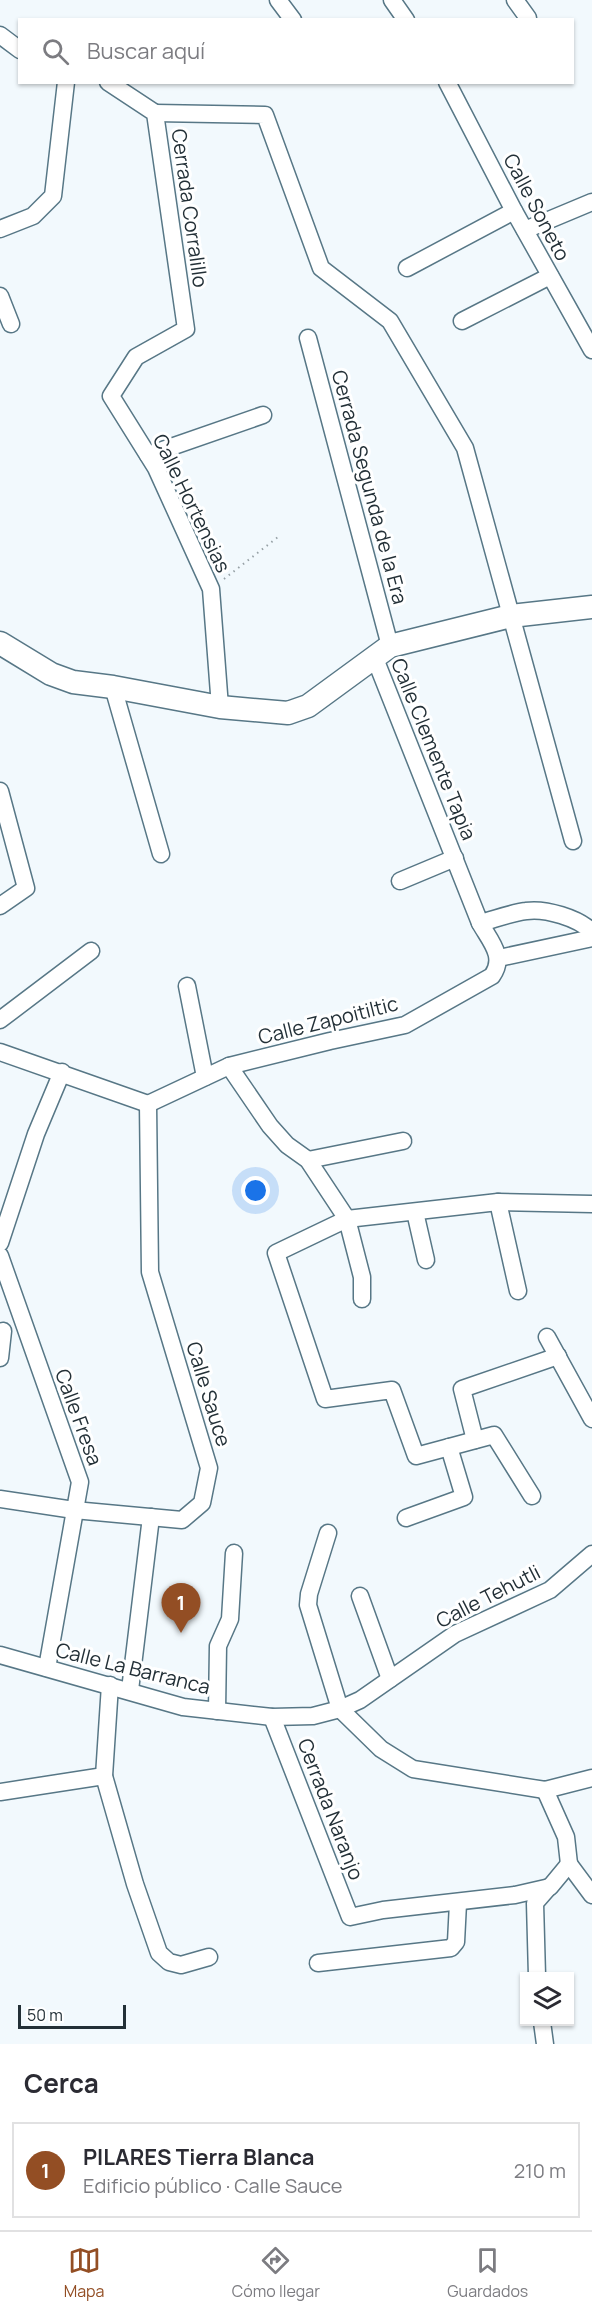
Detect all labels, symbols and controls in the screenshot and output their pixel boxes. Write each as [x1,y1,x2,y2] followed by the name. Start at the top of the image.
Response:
[18,18,574,84] search box
[39,35,72,68] icon: search
[87,36,205,66] text: Buscar aquí
[166,127,215,289] street label: Cerrada Corralillo
[497,149,577,265] street label: Calle Soneto
[326,367,414,607] street label: Cerrada Segunda de la Era
[147,429,237,577] street label: Calle Hortensias
[385,654,483,844] street label: Calle Clemente Tapia
[255,990,401,1050] street label: Calle Zapoitiltic
[241,1176,270,1205] your location
[180,1338,238,1450] street label: Calle Sauce
[49,1365,109,1469] street label: Calle Fresa
[431,1558,545,1634] street label: Calle Tehutli
[162,1584,201,1633] pin: 1
[53,1636,213,1700] street label: Calle La Barranca
[292,1734,370,1884] street label: Cerrada Naranjo
[520,1972,574,2026] map controls
[520,1972,574,2026] button: layers
[18,2002,126,2030] scale bar
[27,2004,63,2026] text: 50 m
[24,2065,99,2101] text: Cerca
[83,2142,314,2172] text: PILARES Tierra Blanca
[41,2157,50,2184] text: 1
[514,2157,566,2184] text: 210 m
[83,2172,343,2199] text: Edificio público · Calle Sauce
[64,2244,104,2302] tab: Mapa
[232,2244,320,2302] tab: Cómo llegar
[447,2244,528,2302] tab: Guardados

